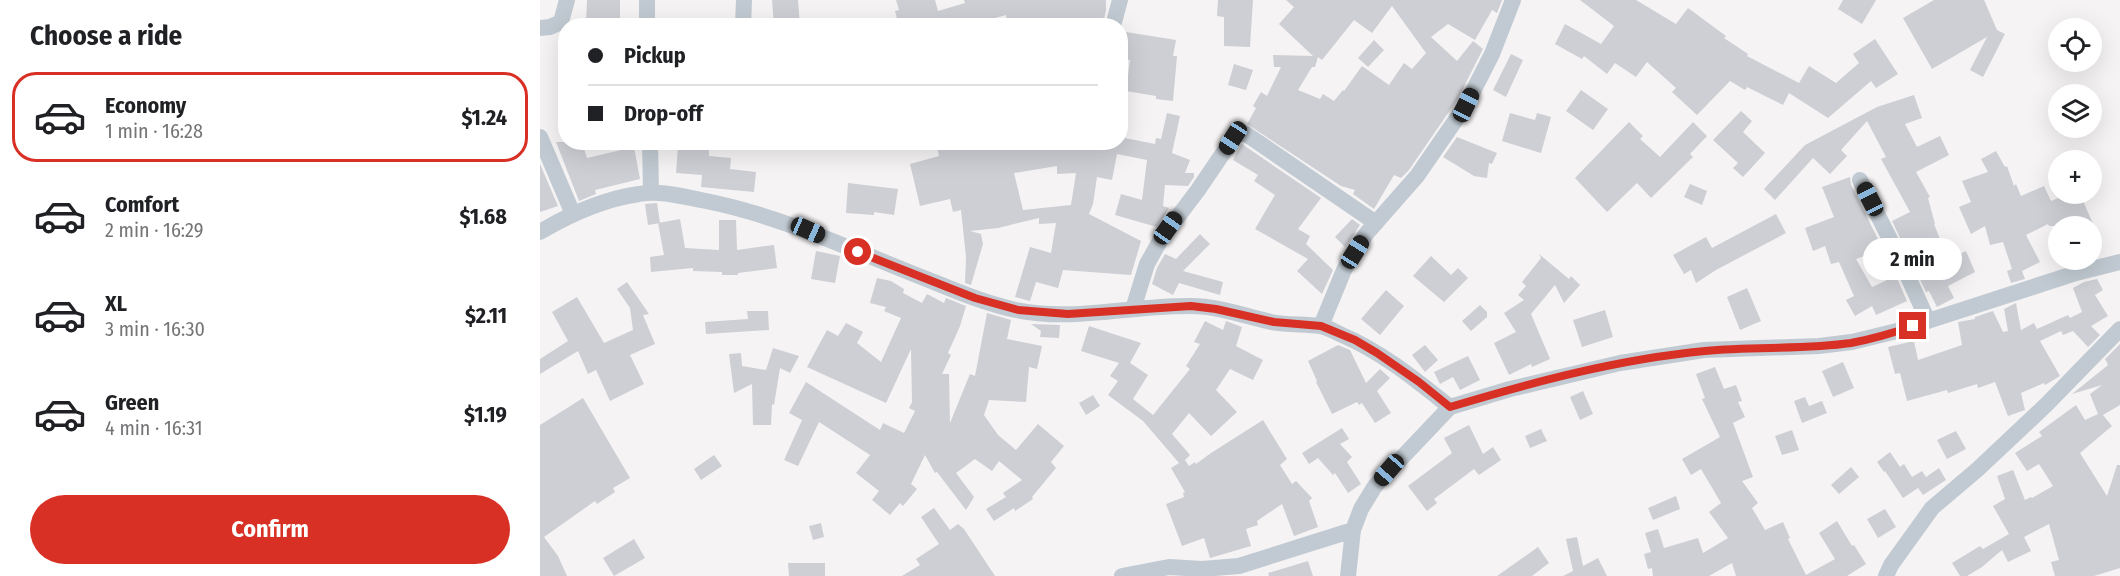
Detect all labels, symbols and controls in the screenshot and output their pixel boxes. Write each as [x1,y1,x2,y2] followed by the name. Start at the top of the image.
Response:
[2048,18,2102,270] map controls
[2048,18,2102,72] button: locate
[30,20,182,52] text: Choose a ride
[624,42,686,69] text: Pickup
[2048,84,2102,138] button: layers
[1450,85,1482,125] car
[33,90,87,144] icon: car
[105,92,186,119] text: Economy
[624,100,703,127] text: Drop-off
[461,104,507,131] text: $1.24
[1216,118,1250,158] car
[105,119,203,143] text: 1 min · 16:28
[2048,150,2102,204] button: +
[1854,179,1886,219] car
[33,189,87,243] icon: car
[105,191,179,218] text: Comfort
[460,203,507,230] text: $1.68
[1150,208,1186,248] car
[788,214,828,246] car
[2048,216,2102,270] button: −
[105,218,203,242] text: 2 min · 16:29
[1338,232,1372,272] car
[844,238,871,265] route start
[1864,239,1962,281] callout: 2 min
[1890,247,1935,271] text: 2 min
[33,288,87,342] icon: car
[105,290,127,317] text: XL
[465,302,507,329] text: $2.11
[1899,312,1926,339] route end
[105,317,205,341] text: 3 min · 16:30
[33,387,87,441] icon: car
[105,389,159,416] text: Green
[464,401,507,428] text: $1.19
[105,416,202,440] text: 4 min · 16:31
[1370,451,1408,489] car
[30,495,510,564] button: Confirm

